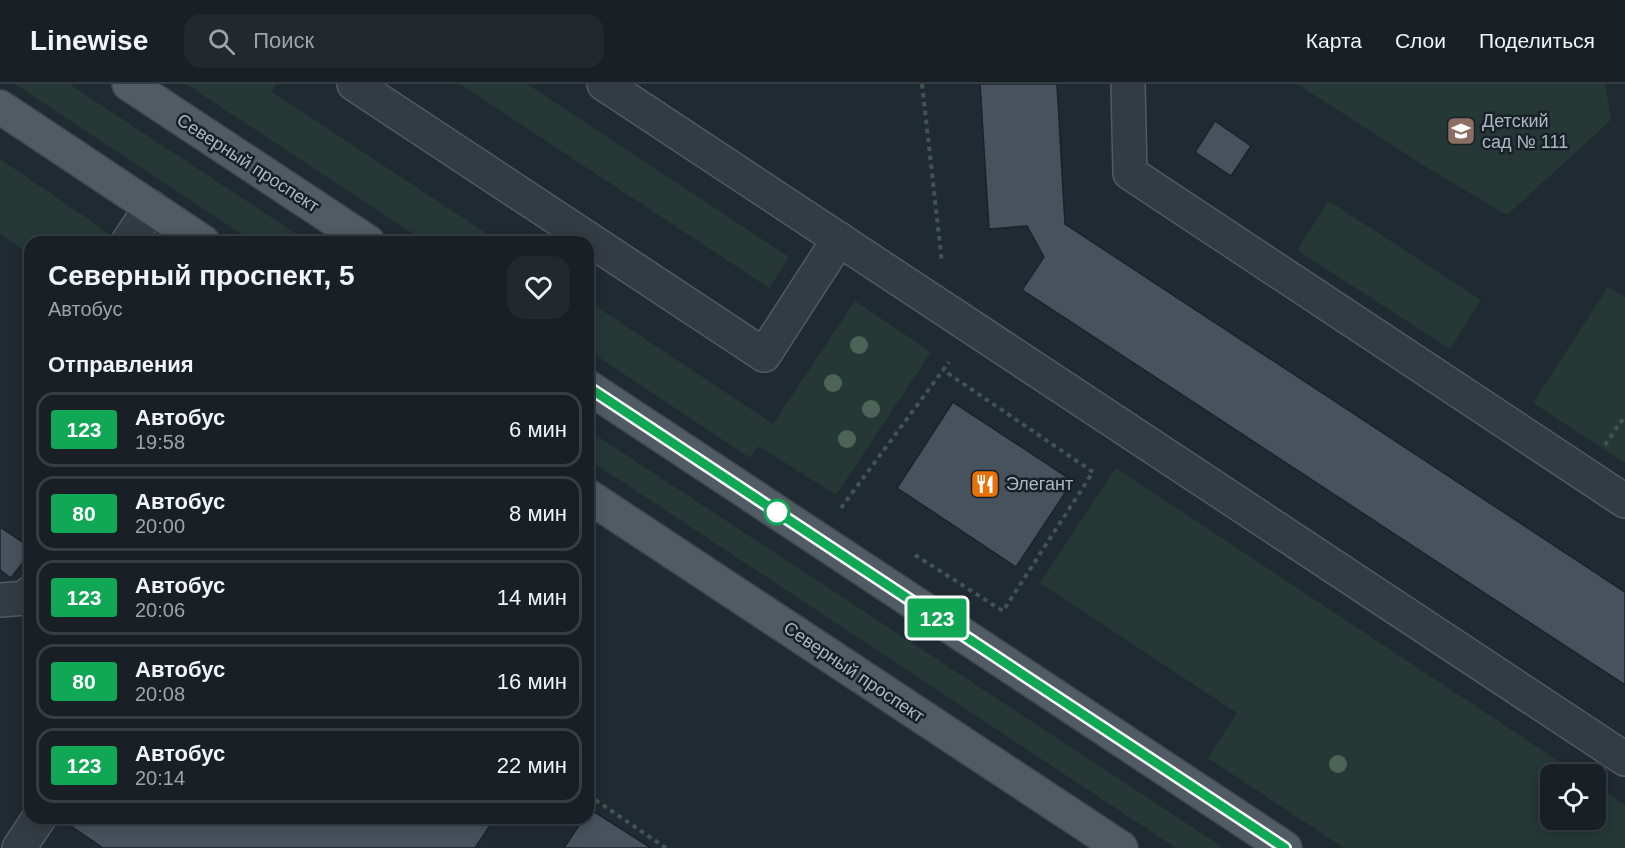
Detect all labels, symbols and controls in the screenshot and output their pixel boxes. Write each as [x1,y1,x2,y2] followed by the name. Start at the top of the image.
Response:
[184,14,604,68] search box
[30,25,148,56] text: Linewise
[205,25,238,58] icon: search
[253,28,314,53] text: Поиск
[1306,29,1362,52] text: Карта
[1395,29,1446,52] text: Слои
[1479,29,1595,52] text: Поделиться
[173,110,323,216] street label: Северный проспект
[1482,111,1568,152] place label: Детский сад № 111
[1445,115,1477,147] school or university icon: Детский сад № 111
[507,256,570,319] button: heart
[48,260,355,291] text: Северный проспект, 5
[48,298,122,320] text: Автобус
[48,352,194,377] text: Отправления
[135,405,225,430] text: Автобус
[509,417,567,442] text: 6 мин
[66,418,102,441] text: 123
[135,431,185,453] text: 19:58
[969,468,1001,500] restaurant icon: Элегант
[1006,474,1073,494] place label: Элегант
[135,489,225,514] text: Автобус
[764,499,790,525] unlabelled marker
[509,501,567,526] text: 8 мин
[72,502,96,525] text: 80
[135,515,185,537] text: 20:00
[135,573,225,598] text: Автобус
[497,585,567,610] text: 14 мин
[66,586,102,609] text: 123
[902,598,972,638] line badge: 123
[135,599,185,621] text: 20:06
[919,607,955,630] text: 123
[780,618,928,726] street label: Северный проспект
[135,657,225,682] text: Автобус
[497,669,567,694] text: 16 мин
[72,670,96,693] text: 80
[135,683,185,705] text: 20:08
[135,741,225,766] text: Автобус
[497,753,567,778] text: 22 мин
[66,754,102,777] text: 123
[1540,764,1606,830] map controls
[1540,764,1606,830] button: locate
[135,767,185,789] text: 20:14

